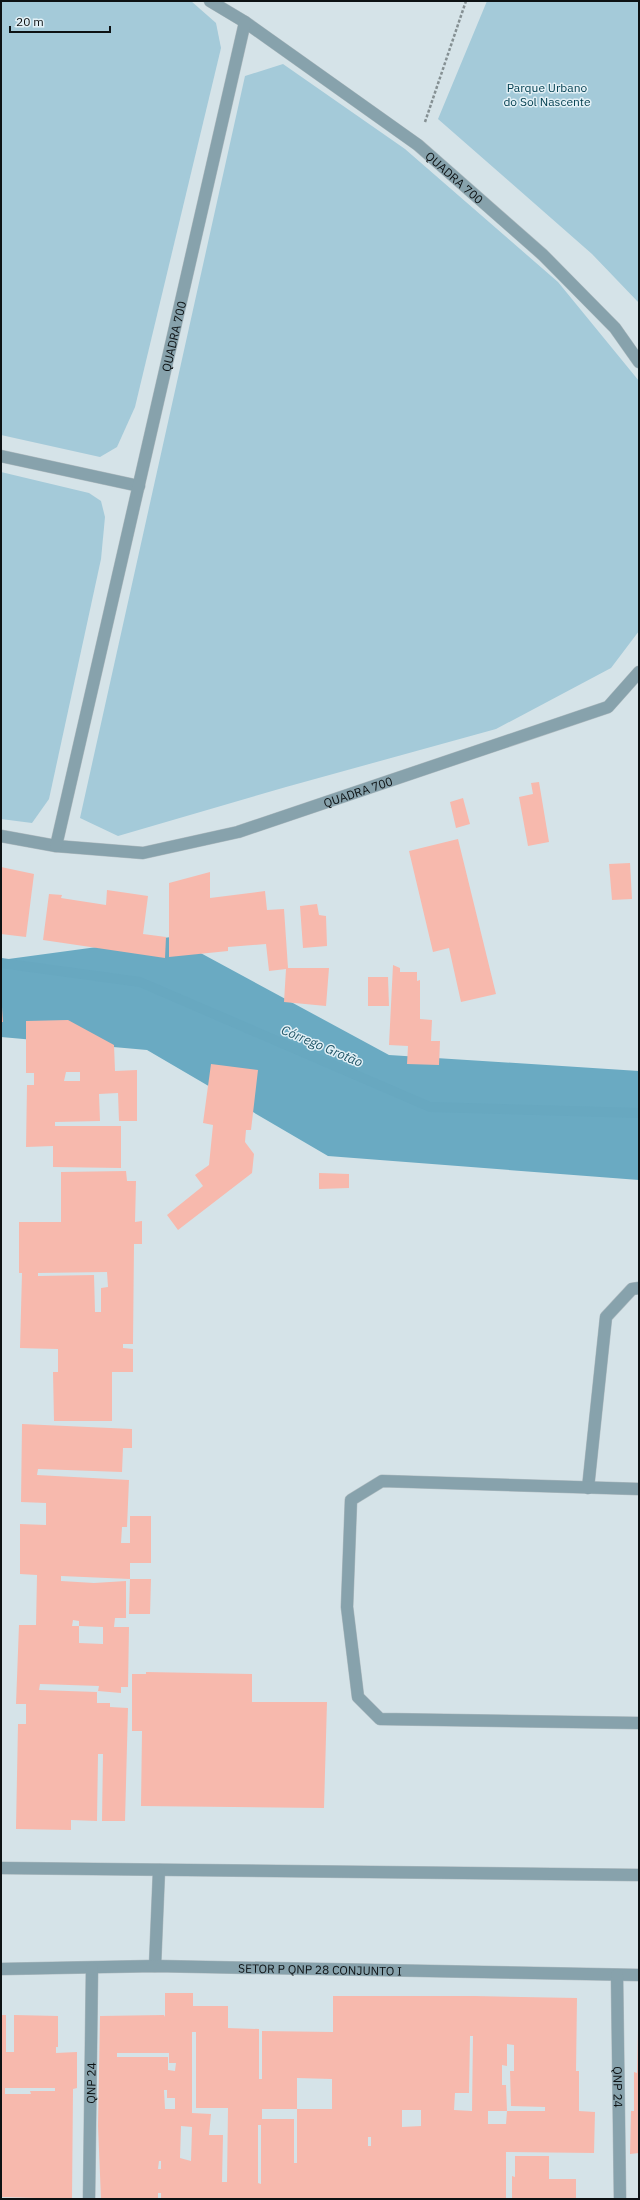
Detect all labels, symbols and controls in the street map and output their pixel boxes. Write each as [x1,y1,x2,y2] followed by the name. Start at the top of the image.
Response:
[10,8,110,34] scale bar
[16,14,44,29] text: 20 m
[503,80,591,109] park label: Parque Urbano do Sol Nascente
[423,148,487,207] street label: QUADRA 700
[158,300,189,373] street label: QUADRA 700
[321,773,394,810] street label: QUADRA 700
[279,1021,365,1071] water label: Córrego Grotão
[238,1960,402,1978] street label: SETOR P QNP 28 CONJUNTO I
[83,2062,98,2104] street label: QNP 24
[611,2066,626,2108] street label: QNP 24

